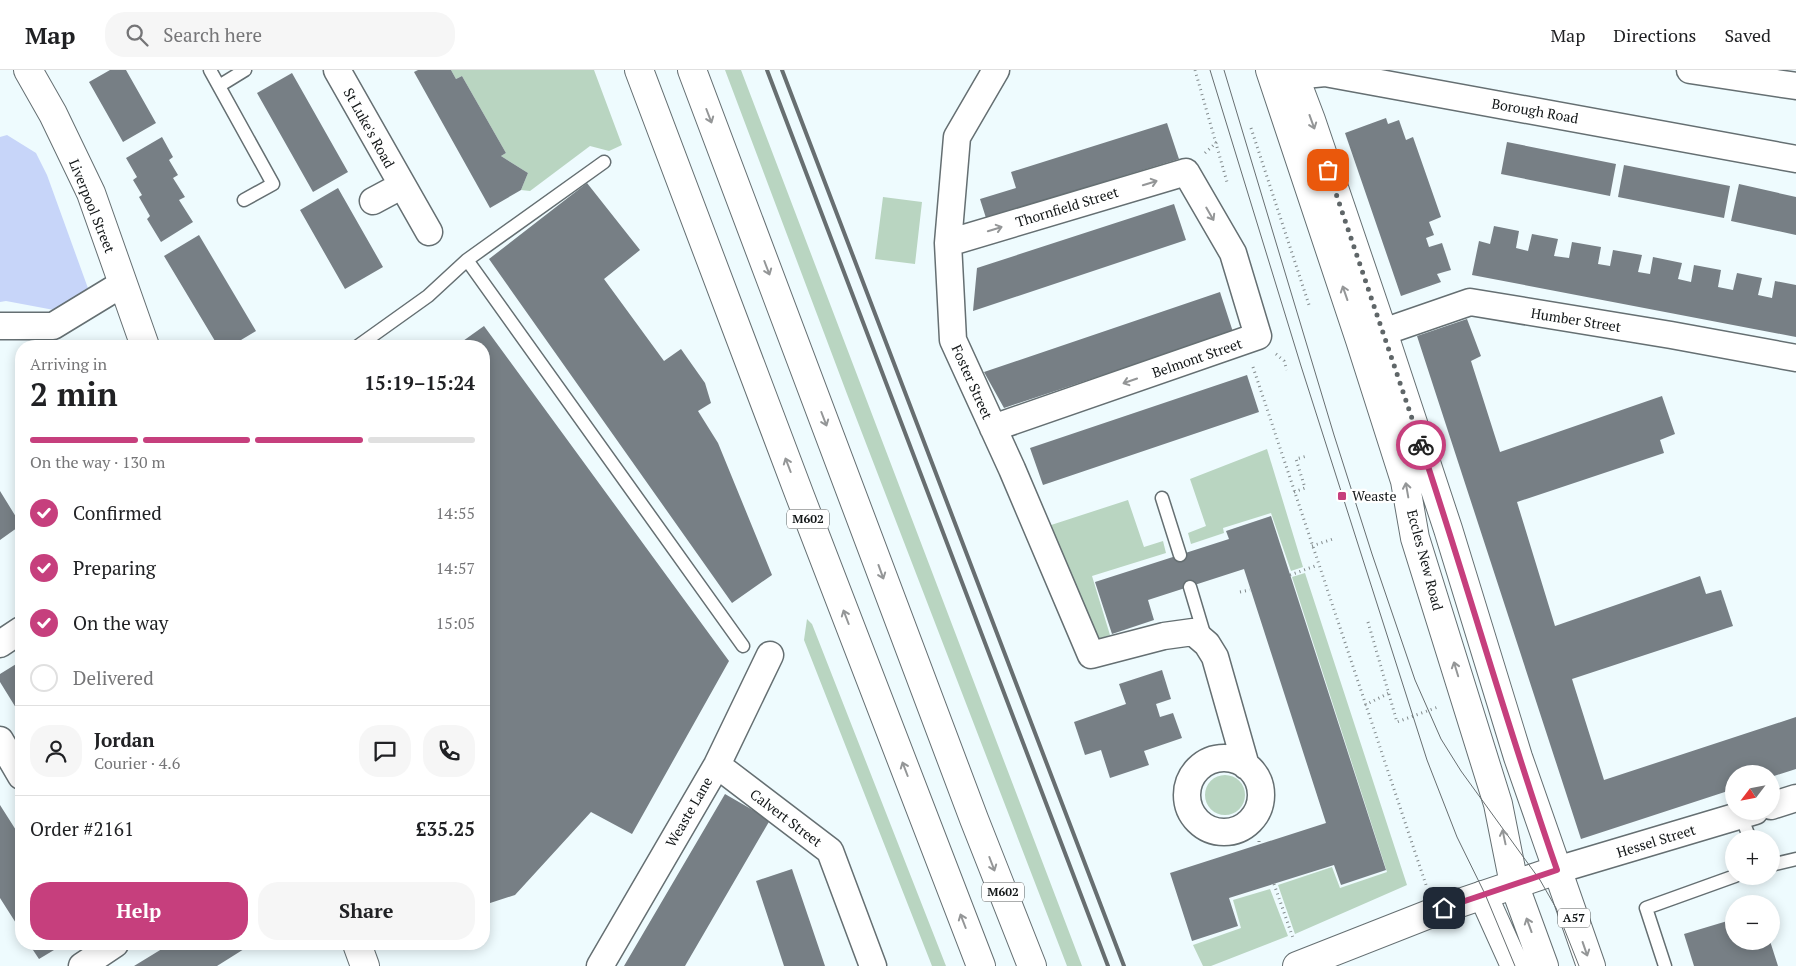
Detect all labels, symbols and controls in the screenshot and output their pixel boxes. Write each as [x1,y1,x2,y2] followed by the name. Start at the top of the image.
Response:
[105,12,455,57] search box
[25,19,75,51] text: Map
[123,21,151,49] icon: search
[163,22,262,47] text: Search here
[1550,23,1585,47] text: Map
[1613,23,1696,47] text: Directions
[1724,23,1771,47] text: Saved
[340,84,399,171] street label: St Luke's Road
[1490,94,1580,128] street label: Borough Road
[705,107,714,123] one-way arrow
[1308,113,1317,129] one-way arrow
[1307,149,1349,191] pin
[65,156,120,256] street label: Liverpool Street
[1314,156,1342,184] icon: bag
[1142,177,1158,187] one-way arrow
[1013,182,1121,231] street label: Thornfield Street
[1206,206,1216,221] one-way arrow
[986,224,1002,234] one-way arrow
[763,259,772,275] one-way arrow
[1339,286,1349,302] one-way arrow
[1530,303,1623,336] street label: Humber Street
[1149,333,1245,382] street label: Belmont Street
[948,341,998,423] street label: Foster Street
[30,353,107,375] text: Arriving in
[364,370,475,395] text: 15:19–15:24
[30,373,118,415] text: 2 min
[1123,377,1138,386] one-way arrow
[820,411,829,427] one-way arrow
[1396,420,1446,470] courier
[1407,431,1435,459] icon: bike
[30,451,165,473] text: On the way · 130 m
[783,458,792,474] one-way arrow
[1401,482,1411,498] one-way arrow
[1352,486,1397,505] place label: Weaste
[1336,490,1348,502] marker: Weaste
[30,499,58,527] icon: check
[73,500,162,525] text: Confirmed
[436,502,475,524] text: 14:55
[1403,507,1448,613] street label: Eccles New Road
[787,509,829,528] road number: M602
[30,554,58,582] icon: check
[73,555,156,580] text: Preparing
[436,557,475,579] text: 14:57
[878,564,887,579] one-way arrow
[30,609,58,637] icon: check
[73,610,168,635] text: On the way
[841,610,851,625] one-way arrow
[436,612,475,634] text: 15:05
[1451,662,1461,678] one-way arrow
[73,665,154,690] text: Delivered
[30,725,82,777] button: person
[359,725,411,777] button: chat
[423,725,475,777] button: phone
[94,727,155,752] text: Jordan
[94,752,180,774] text: Courier · 4.6
[900,762,909,777] one-way arrow
[1725,765,1780,820] north arrow
[1725,765,1780,950] map controls
[661,773,716,850] street label: Weaste Lane
[746,784,827,851] street label: Calvert Street
[30,816,134,841] text: Order #2161
[416,816,475,841] text: £35.25
[1614,819,1698,862] street label: Hessel Street
[1499,829,1509,845] one-way arrow
[1725,830,1780,885] button: +
[988,856,997,871] one-way arrow
[30,882,248,940] button: Help
[258,882,475,940] button: Share
[982,882,1024,902] road number: M602
[1423,887,1465,929] pin
[1430,894,1458,922] icon: home
[1725,895,1780,950] button: −
[1558,908,1590,928] road number: A57
[958,913,967,929] one-way arrow
[1524,918,1533,933] one-way arrow
[1581,941,1590,956] one-way arrow

